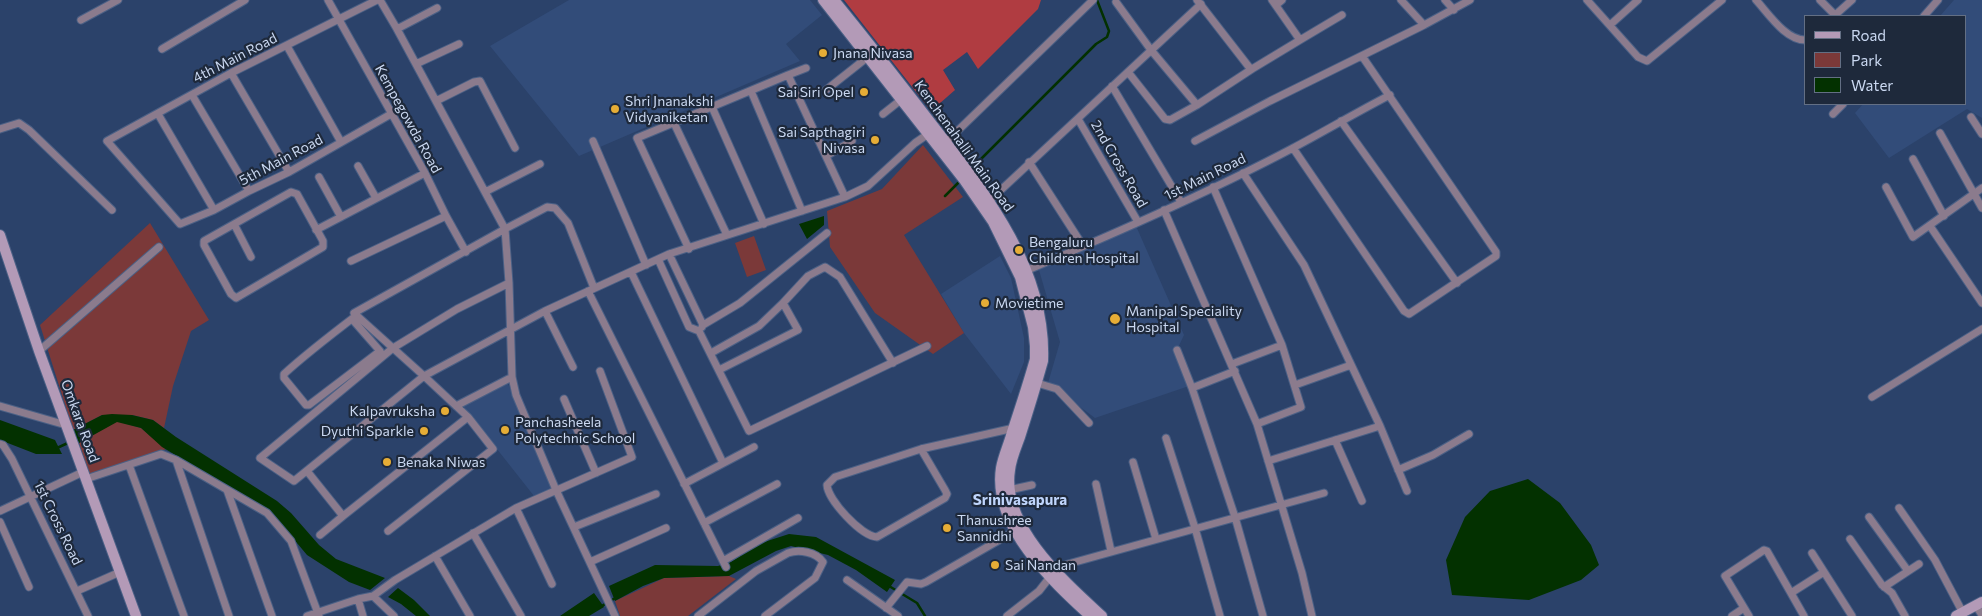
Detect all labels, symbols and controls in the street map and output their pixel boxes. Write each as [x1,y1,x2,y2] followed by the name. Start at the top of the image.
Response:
[1804,15,1967,105] legend
[1851,26,1886,44] text: Road
[190,30,280,86] street label: 4th Main Road
[833,45,913,61] place label: Jnana Nivasa
[817,47,829,59] marker: Jnana Nivasa
[1851,51,1882,69] text: Park
[371,62,445,176] street label: Kempegowda Road
[1851,76,1893,94] text: Water
[911,77,1017,215] street label: Kenchenahalli Main Road
[778,84,854,100] place label: Sai Siri Opel
[858,86,870,98] marker: Sai Siri Opel
[625,93,713,125] place label: Shri Jnanakshi Vidyaniketan
[609,103,621,115] marker: Shri Jnanakshi Vidyaniketan
[1087,117,1151,211] street label: 2nd Cross Road
[778,124,865,156] place label: Sai Sapthagiri Nivasa
[236,131,326,189] street label: 5th Main Road
[869,134,881,146] marker: Sai Sapthagiri Nivasa
[1162,150,1248,204] street label: 1st Main Road
[1029,234,1139,266] place label: Bengaluru Children Hospital
[1013,244,1025,256] marker: Bengaluru Children Hospital
[995,295,1063,311] place label: Movietime
[979,297,991,309] marker: Movietime
[1126,303,1242,336] place label: Manipal Speciality Hospital
[1108,312,1122,326] marker: Manipal Speciality Hospital
[57,377,103,465] street label: Omkara Road
[349,403,435,419] place label: Kalpavruksha
[439,405,451,417] marker: Kalpavruksha
[515,414,635,447] place label: Panchasheela Polytechnic School
[321,423,414,439] place label: Dyuthi Sparkle
[499,424,511,436] marker: Panchasheela Polytechnic School
[418,425,430,437] marker: Dyuthi Sparkle
[397,454,485,470] place label: Benaka Niwas
[381,456,393,468] marker: Benaka Niwas
[30,478,86,568] street label: 1st Cross Road
[973,491,1067,509] district label: Srinivasapura
[957,512,1032,544] place label: Thanushree Sannidhi
[941,522,953,534] marker: Thanushree Sannidhi
[1005,557,1076,573] place label: Sai Nandan
[989,559,1001,571] marker: Sai Nandan

